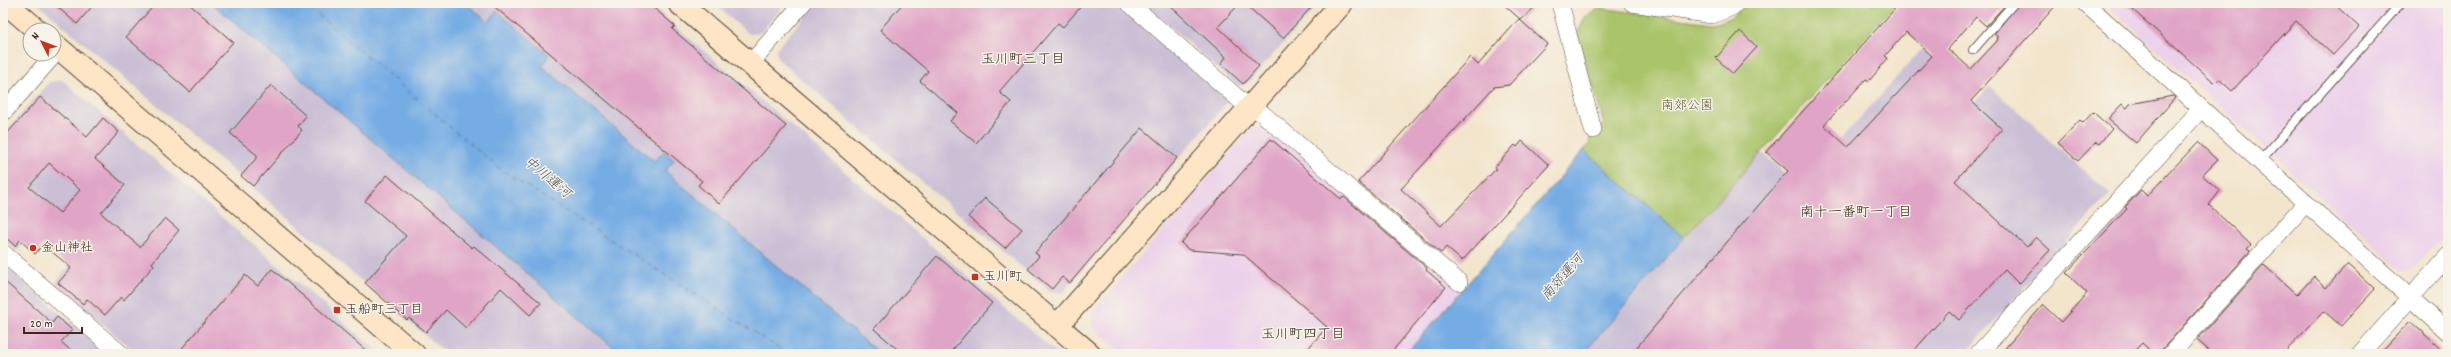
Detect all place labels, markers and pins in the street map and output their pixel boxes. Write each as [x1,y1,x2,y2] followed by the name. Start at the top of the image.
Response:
[41,239,93,258] place label: 金山神社
[28,243,38,253] marker: 金山神社
[983,268,1022,287] place label: 玉川町
[970,272,980,282] marker: 玉川町
[345,301,423,320] place label: 玉船町三丁目
[332,305,342,315] marker: 玉船町三丁目

